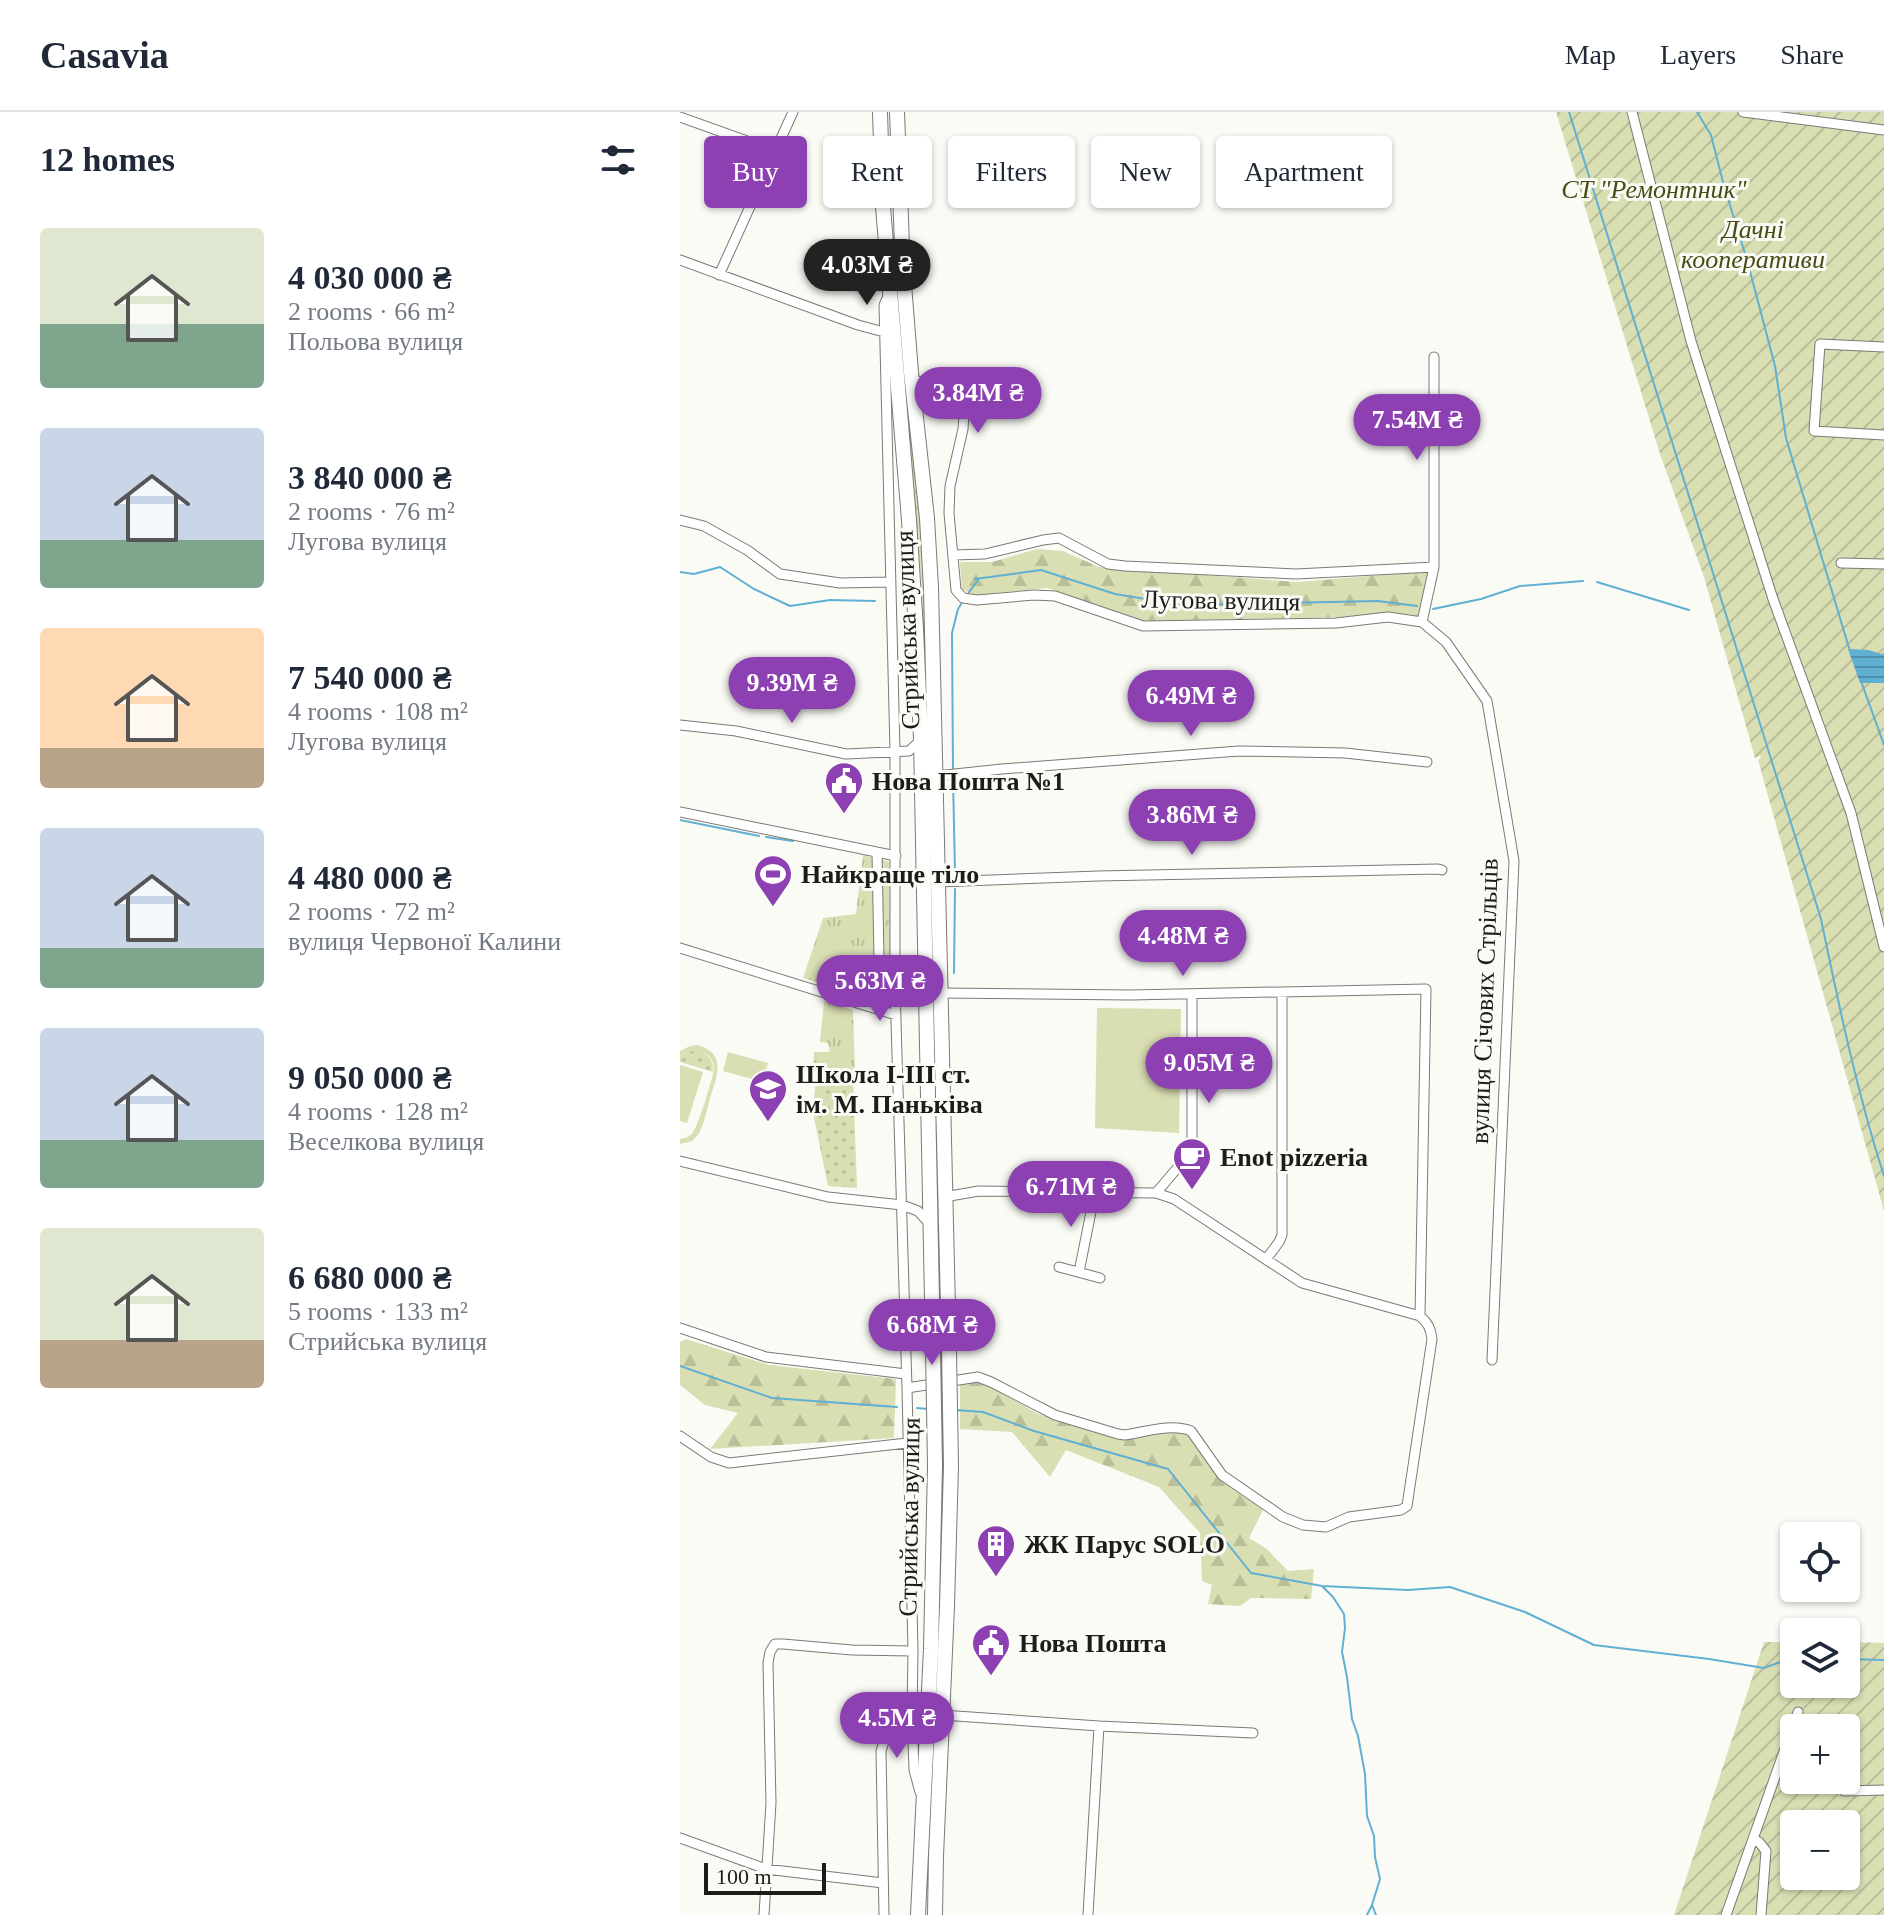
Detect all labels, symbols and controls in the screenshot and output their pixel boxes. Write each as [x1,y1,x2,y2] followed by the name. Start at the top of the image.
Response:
[40,34,169,76] text: Casavia
[1565,39,1616,70] text: Map
[1660,39,1736,70] text: Layers
[1780,39,1844,70] text: Share
[704,136,807,208] chip: Buy
[823,136,932,208] chip: Rent
[948,136,1075,208] chip: Filters
[1091,136,1200,208] chip: New
[1216,136,1392,208] chip: Apartment
[596,138,640,182] icon: filters
[40,141,175,178] text: 12 homes
[1561,175,1747,204] park label: СТ "Ремонтник"
[1681,215,1825,274] park label: Дачні кооперативи
[793,239,941,307] pin: 4.03M ₴
[822,250,913,279] text: 4.03M ₴
[288,259,451,296] text: 4 030 000 ₴
[104,260,200,356] icon: home
[288,297,455,326] text: 2 rooms · 66 m²
[288,327,463,356] text: Польова вулиця
[904,367,1052,435] pin: 3.84M ₴
[933,378,1024,407] text: 3.84M ₴
[1343,394,1491,462] pin: 7.54M ₴
[1372,405,1463,434] text: 7.54M ₴
[288,459,451,496] text: 3 840 000 ₴
[104,460,200,556] icon: home
[288,497,455,526] text: 2 rooms · 76 m²
[288,527,447,556] text: Лугова вулиця
[890,530,925,730] street label: Стрийська вулиця
[1141,585,1301,616] street label: Лугова вулиця
[718,657,866,725] pin: 9.39M ₴
[288,659,451,696] text: 7 540 000 ₴
[104,660,200,756] icon: home
[747,668,838,697] text: 9.39M ₴
[1117,670,1265,738] pin: 6.49M ₴
[1146,681,1237,710] text: 6.49M ₴
[288,697,468,726] text: 4 rooms · 108 m²
[288,727,447,756] text: Лугова вулиця
[823,760,865,815] public building icon: Нова Пошта №1
[872,767,1065,796] place label: Нова Пошта №1
[1118,789,1266,857] pin: 3.86M ₴
[1147,800,1238,829] text: 3.86M ₴
[752,853,794,908] sports icon: Найкраще тіло
[1465,858,1504,1144] street label: вулиця Січових Стрільців
[288,859,451,896] text: 4 480 000 ₴
[104,860,200,956] icon: home
[801,860,979,889] place label: Найкраще тіло
[288,897,455,926] text: 2 rooms · 72 m²
[1109,910,1257,978] pin: 4.48M ₴
[1138,921,1229,950] text: 4.48M ₴
[288,927,561,956] text: вулиця Червоної Калини
[806,955,954,1023] pin: 5.63M ₴
[835,966,926,995] text: 5.63M ₴
[1135,1037,1283,1105] pin: 9.05M ₴
[1164,1048,1255,1077] text: 9.05M ₴
[288,1059,451,1096] text: 9 050 000 ₴
[104,1060,200,1156] icon: home
[796,1060,983,1119] place label: Школа І-ІІІ ст. ім. М. Паньківа
[747,1068,789,1123] school or university icon: Школа І-ІІІ ст. ім. М. Паньківа
[288,1097,468,1126] text: 4 rooms · 128 m²
[288,1127,484,1156] text: Веселкова вулиця
[1171,1136,1213,1191] cafe icon: Enot pizzeria
[1220,1143,1368,1172] place label: Enot pizzeria
[997,1161,1145,1229] pin: 6.71M ₴
[1026,1172,1117,1201] text: 6.71M ₴
[288,1259,451,1296] text: 6 680 000 ₴
[104,1260,200,1356] icon: home
[288,1297,468,1326] text: 5 rooms · 133 m²
[858,1299,1006,1367] pin: 6.68M ₴
[887,1310,978,1339] text: 6.68M ₴
[288,1327,487,1356] text: Стрийська вулиця
[893,1417,926,1617] street label: Стрийська вулиця
[1780,1522,1860,1890] map controls
[1780,1522,1860,1602] button: locate
[975,1523,1017,1578] building icon: ЖК Парус SOLO
[1024,1530,1225,1559] place label: ЖК Парус SOLO
[1780,1618,1860,1698] button: layers
[970,1622,1012,1677] public building icon: Нова Пошта
[1019,1629,1166,1658] place label: Нова Пошта
[832,1692,962,1760] pin: 4.5M ₴
[858,1703,936,1732] text: 4.5M ₴
[1780,1714,1860,1794] button: +
[1780,1810,1860,1890] button: −
[704,1859,826,1895] scale bar
[716,1864,772,1889] text: 100 m

